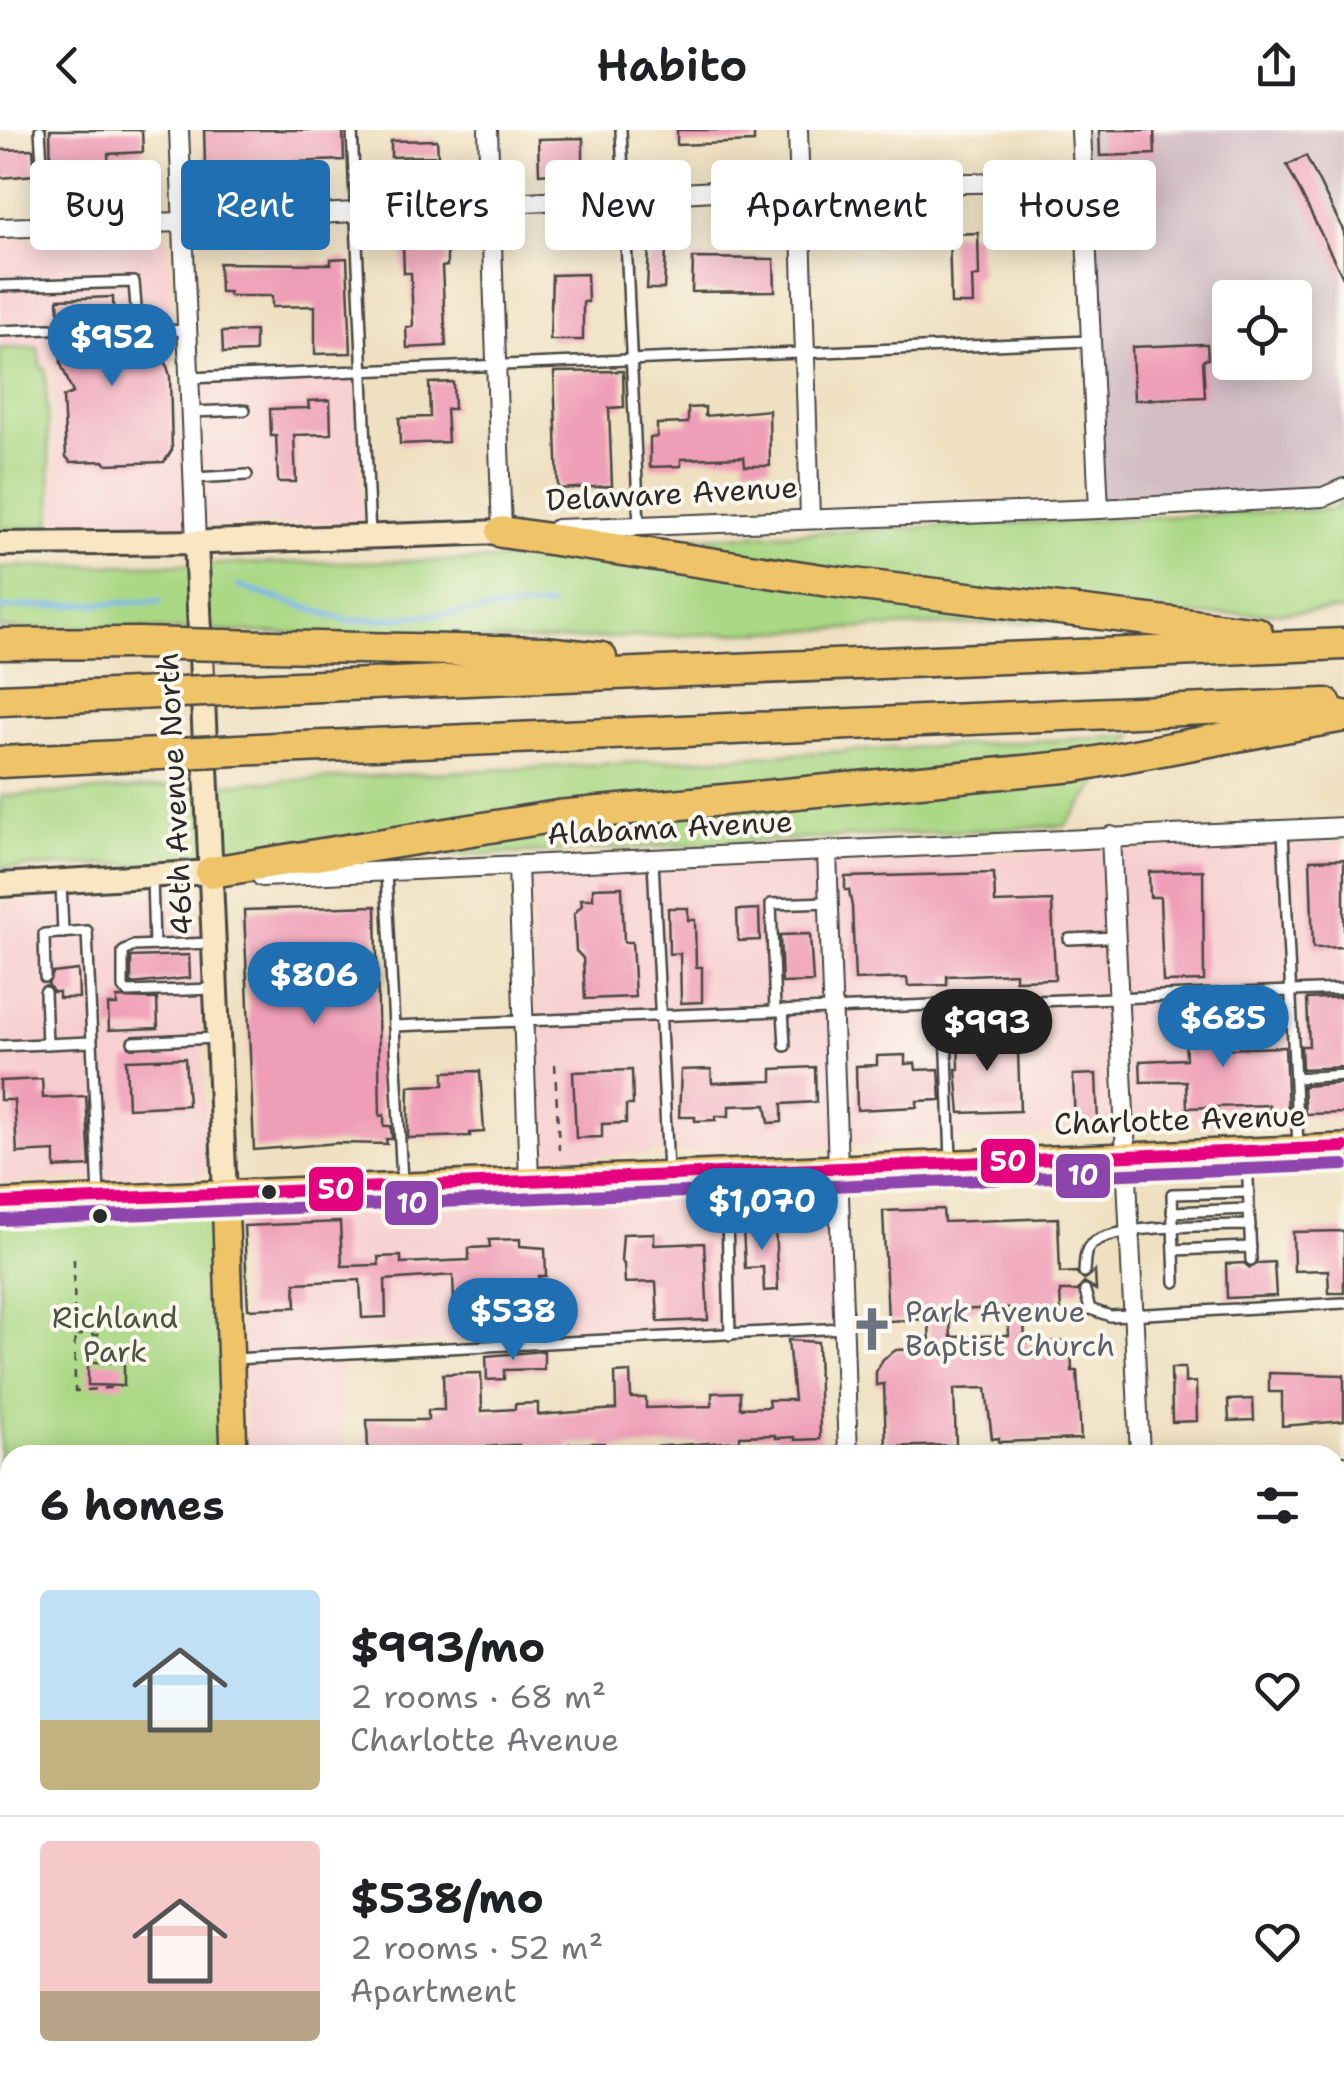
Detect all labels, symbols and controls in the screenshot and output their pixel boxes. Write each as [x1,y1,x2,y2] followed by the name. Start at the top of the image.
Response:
[596,35,748,95] text: Habito
[40,38,95,93] icon: back
[1249,38,1304,93] icon: share
[30,160,161,250] chip: Buy
[181,160,330,250] chip: Rent
[350,160,525,250] chip: Filters
[545,160,691,250] chip: New
[711,160,963,250] chip: Apartment
[983,160,1156,250] chip: House
[1212,280,1312,380] map controls
[1212,280,1312,380] button: locate
[53,304,171,389] pin: $952
[70,315,154,358] text: $952
[545,466,799,521] street label: Delaware Avenue
[147,651,202,937] street label: 46th Avenue North
[546,801,794,854] street label: Alabama Avenue
[255,942,373,1027] pin: $806
[269,953,359,996] text: $806
[1164,985,1282,1070] pin: $685
[928,989,1046,1074] pin: $993
[1180,996,1266,1039] text: $685
[943,1000,1031,1043] text: $993
[1053,1095,1307,1144] street label: Charlotte Avenue
[979,1137,1037,1185] line badge: 50
[989,1142,1027,1180] text: 50
[1054,1152,1112,1200] line badge: 10
[1067,1156,1099,1194] text: 10
[307,1165,365,1213] line badge: 50
[681,1168,843,1253] pin: $1,070
[317,1170,355,1208] text: 50
[383,1179,440,1227] line badge: 10
[708,1179,816,1222] text: $1,070
[259,1182,279,1202] unlabelled marker
[396,1184,428,1222] text: 10
[90,1206,110,1226] unlabelled marker
[454,1278,572,1363] pin: $538
[470,1289,556,1332] text: $538
[905,1291,1115,1366] place label: Park Avenue Baptist Church
[52,1297,178,1372] park label: Richland Park
[848,1305,896,1353] church icon: Park Avenue Baptist Church
[40,1477,225,1533] text: 6 homes
[1250,1478,1305,1533] icon: filters
[350,1619,545,1675] text: $993/mo
[120,1630,240,1750] icon: home
[1250,1663,1305,1718] icon: heart
[350,1675,606,1718] text: 2 rooms · 68 m²
[350,1718,619,1761] text: Charlotte Avenue
[350,1870,544,1926] text: $538/mo
[120,1881,240,2001] icon: home
[1250,1914,1305,1969] icon: heart
[350,1926,603,1969] text: 2 rooms · 52 m²
[350,1969,517,2012] text: Apartment

